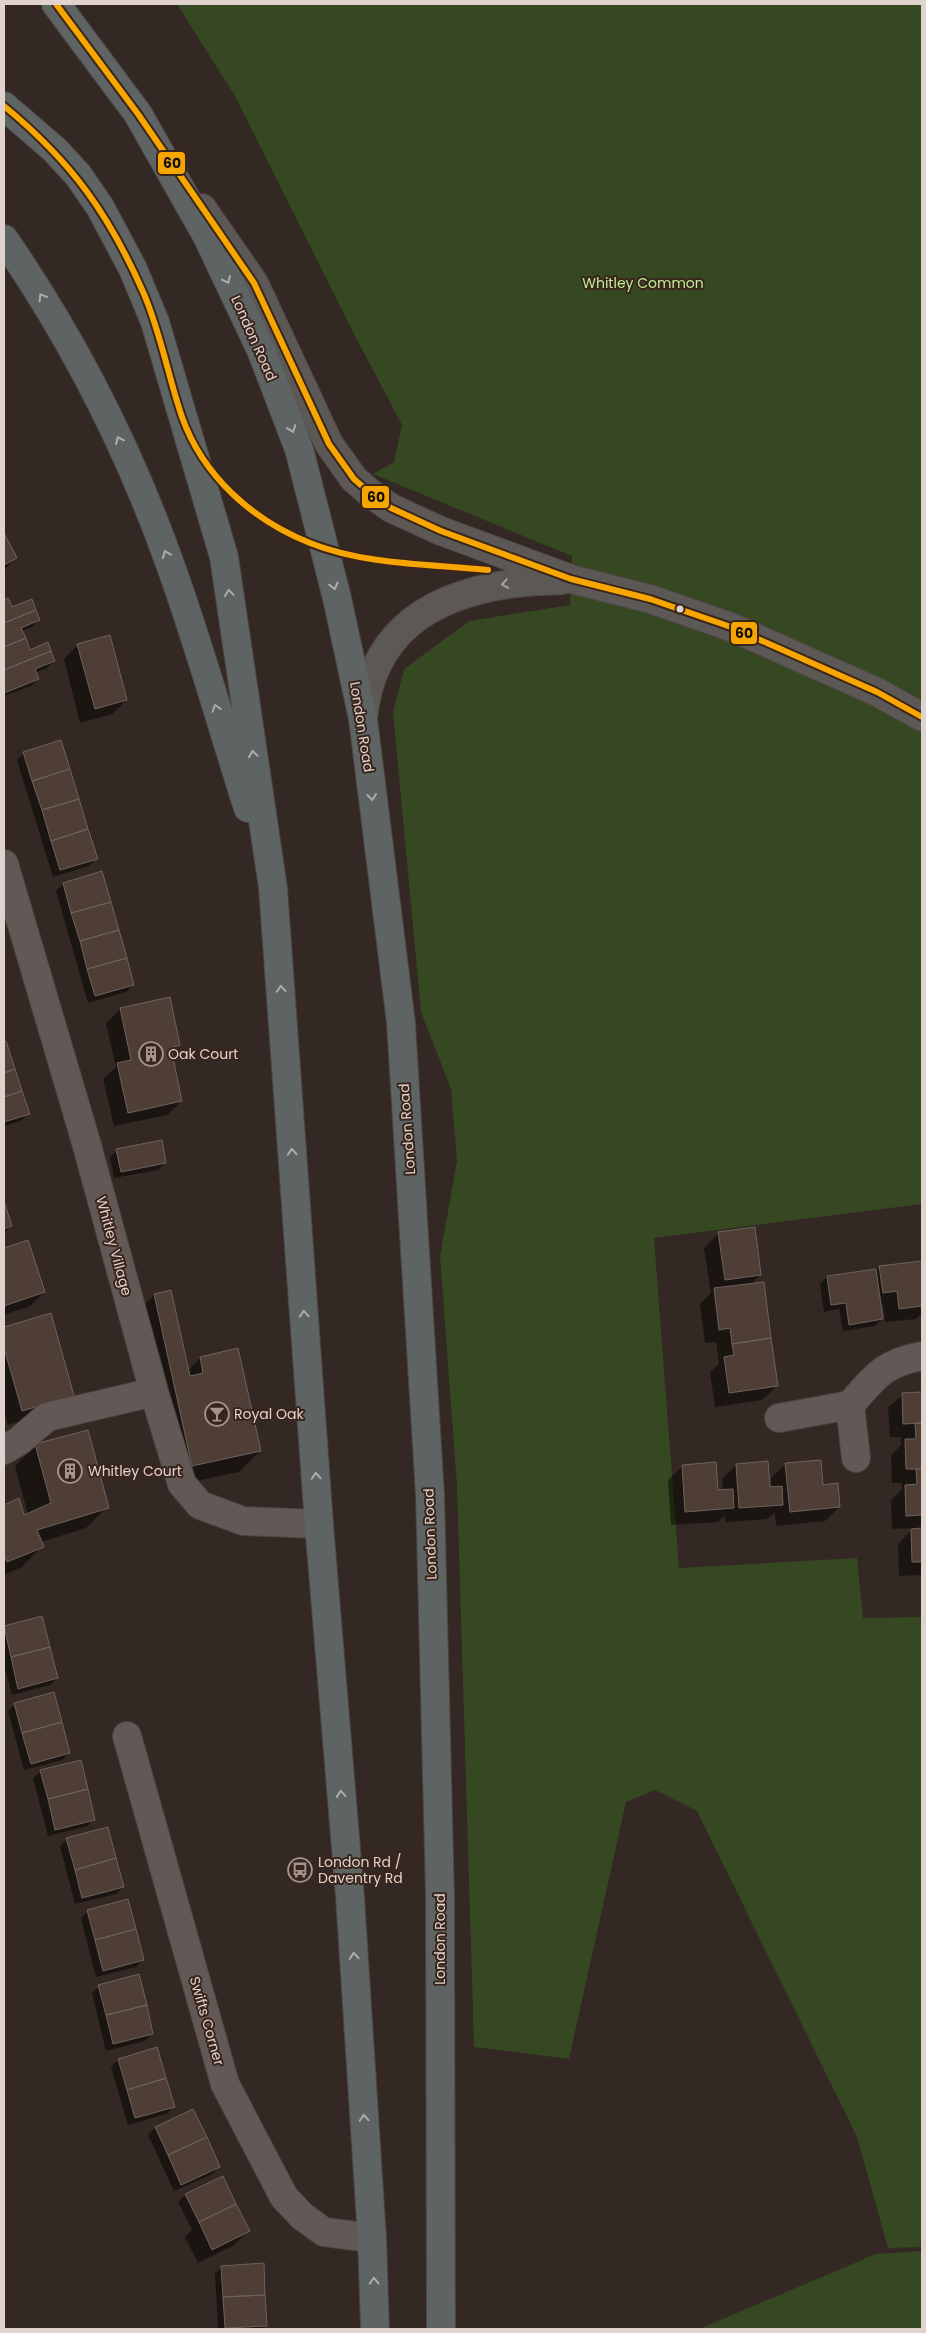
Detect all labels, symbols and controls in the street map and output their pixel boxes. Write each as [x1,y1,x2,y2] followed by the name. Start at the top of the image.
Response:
[157,151,186,175] line badge: 60
[163,153,181,173] text: 60
[582,273,704,293] park label: Whitley Common
[221,275,232,284] one-way arrow
[226,292,282,384] street label: London Road
[38,294,48,303] one-way arrow
[286,424,296,433] one-way arrow
[115,437,125,446] one-way arrow
[361,485,390,509] line badge: 60
[367,487,385,507] text: 60
[162,550,173,559] one-way arrow
[501,579,510,589] one-way arrow
[328,581,339,590] one-way arrow
[225,588,235,597] one-way arrow
[675,604,685,614] unlabelled marker
[730,621,758,645] line badge: 60
[735,623,753,643] text: 60
[345,680,379,774] street label: London Road
[212,705,222,713] one-way arrow
[249,749,259,758] one-way arrow
[366,793,377,801] one-way arrow
[275,985,286,993] one-way arrow
[138,1041,164,1067] building icon: Oak Court
[168,1044,238,1064] place label: Oak Court
[394,1083,420,1175] street label: London Road
[287,1147,298,1155] one-way arrow
[91,1194,137,1298] street label: Whitley Village
[299,1309,310,1317] one-way arrow
[204,1401,230,1427] bar icon: Royal Oak
[234,1404,304,1424] place label: Royal Oak
[57,1458,83,1484] building icon: Whitley Court
[88,1461,182,1481] place label: Whitley Court
[310,1471,321,1479] one-way arrow
[418,1488,442,1580] street label: London Road
[336,1790,347,1798] one-way arrow
[318,1852,403,1888] place label: London Rd / Daventry Rd
[287,1857,313,1883] bus stop icon: London Rd / Daventry Rd
[430,1893,450,1985] street label: London Road
[348,1952,359,1960] one-way arrow
[185,1974,229,2068] street label: Swifts Corner
[359,2114,370,2122] one-way arrow
[369,2276,379,2284] one-way arrow

